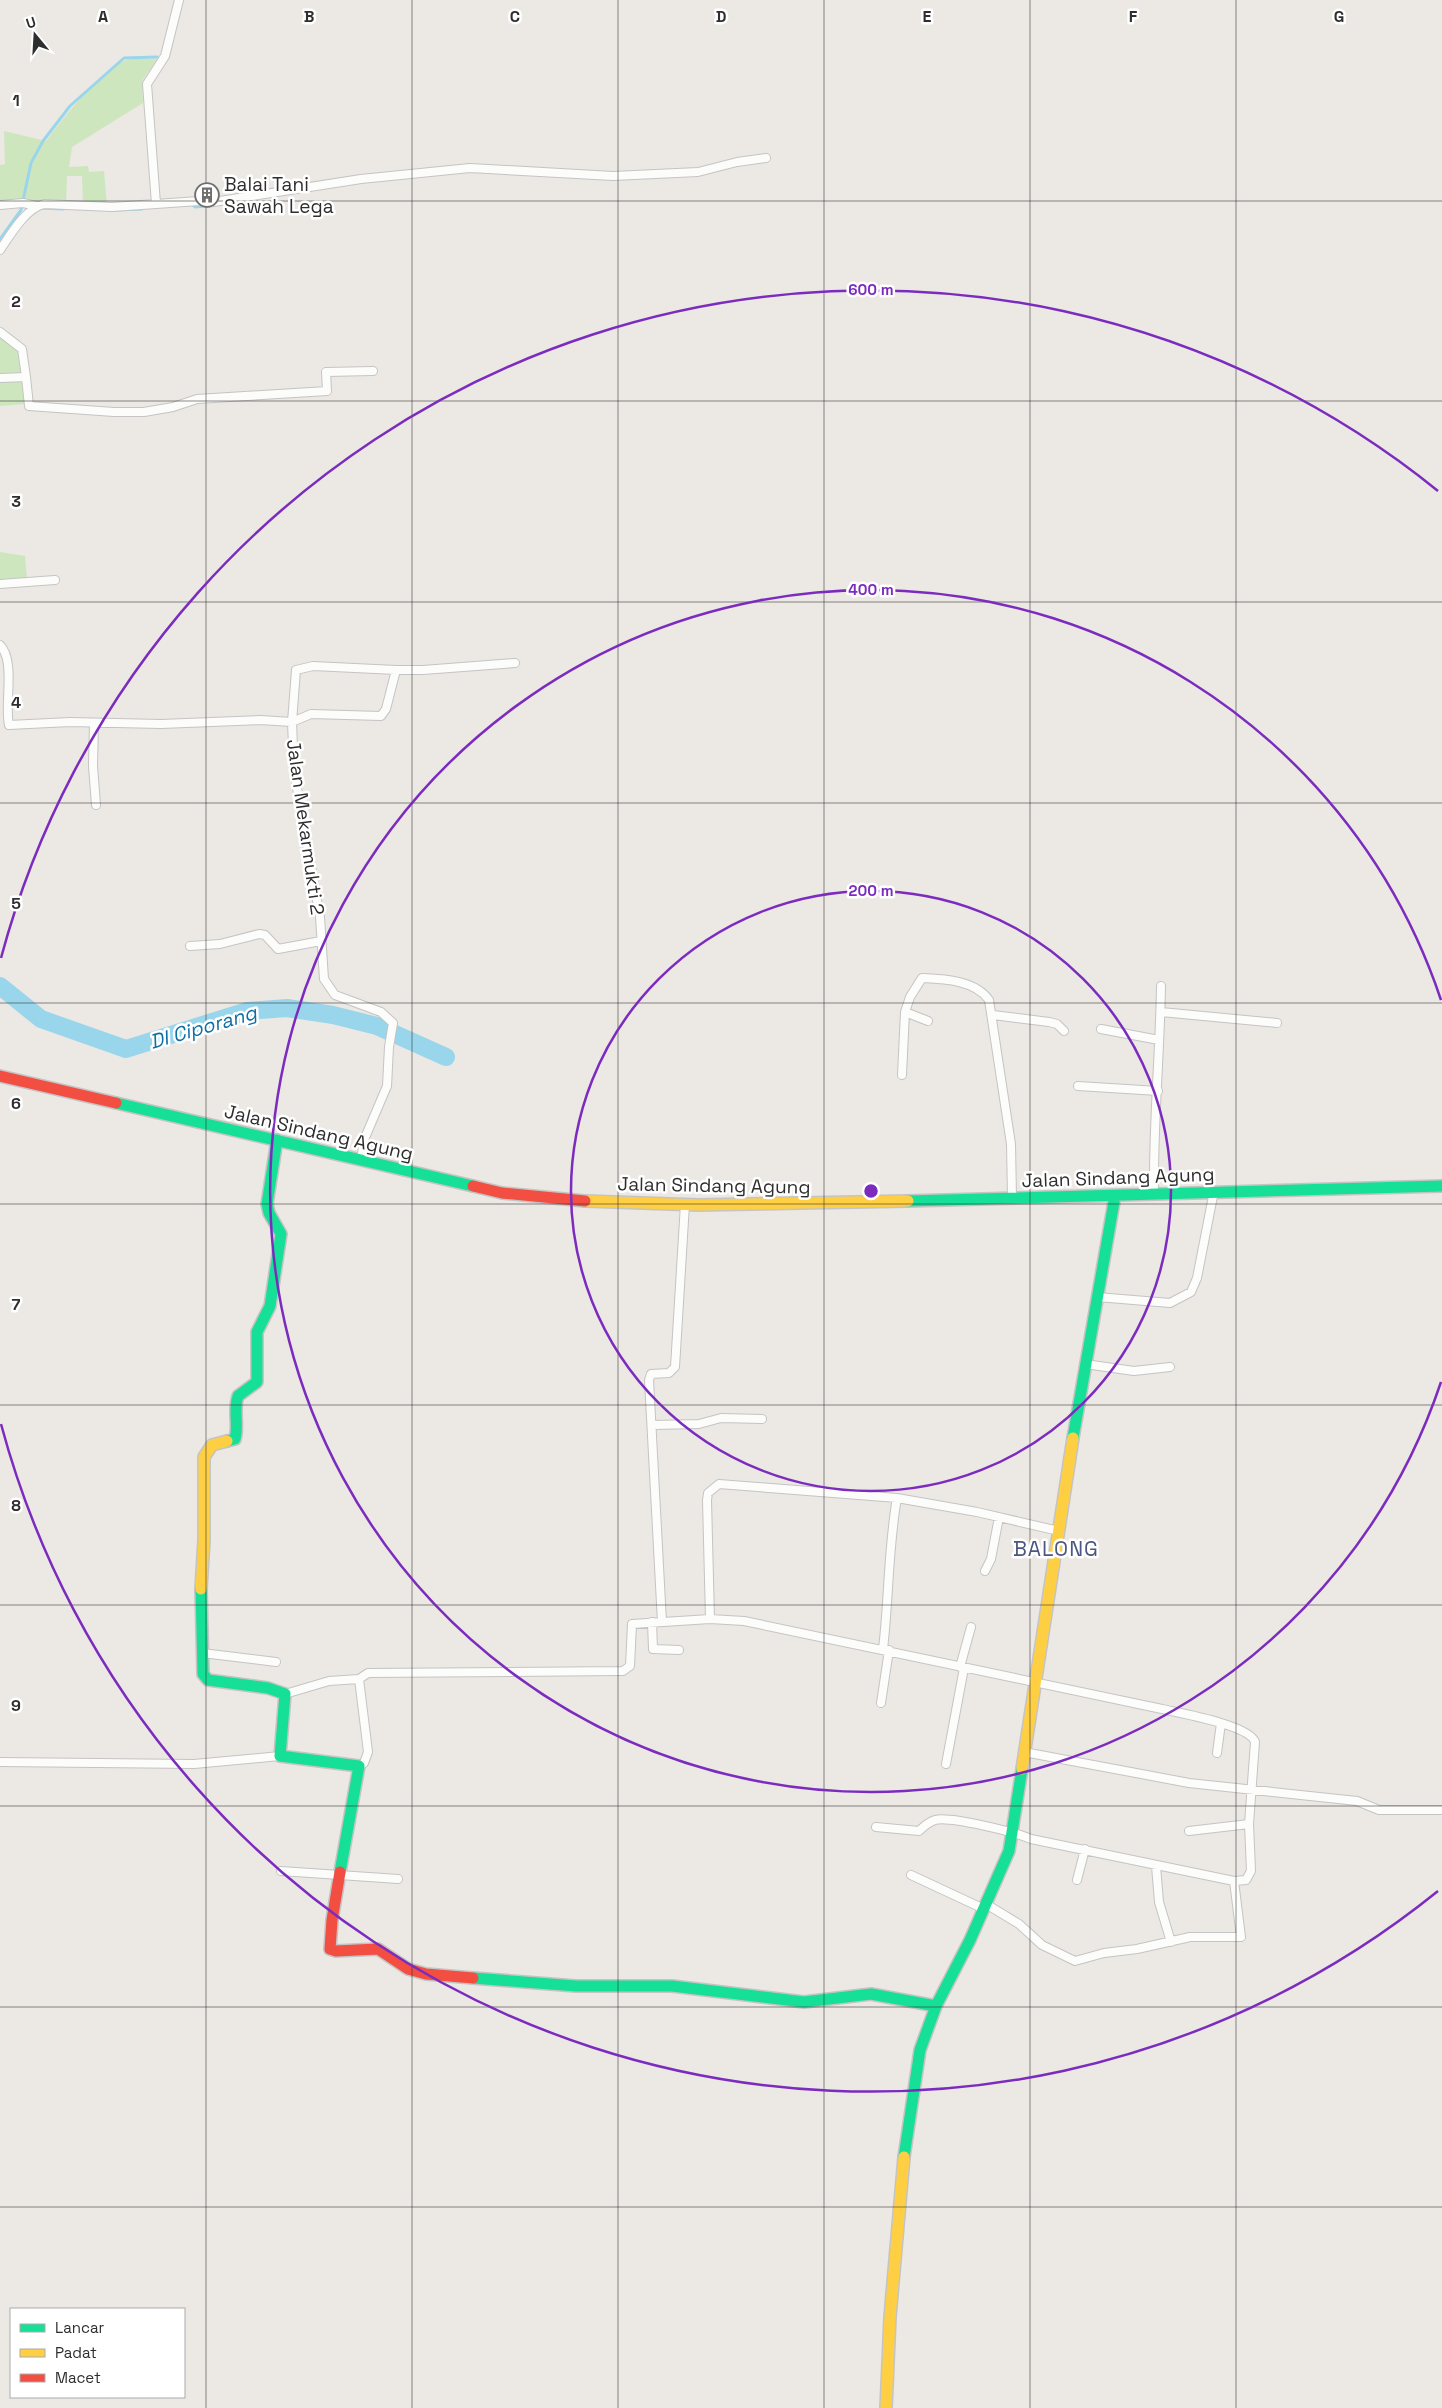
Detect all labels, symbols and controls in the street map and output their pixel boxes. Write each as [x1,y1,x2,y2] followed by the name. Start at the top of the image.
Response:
[98,6,108,27] text: A
[304,6,314,27] text: B
[510,6,520,27] text: C
[716,6,726,27] text: D
[923,6,932,27] text: E
[1129,6,1138,27] text: F
[1334,6,1344,27] text: G
[10,10,60,60] north arrow
[24,13,38,33] text: U
[12,90,20,111] text: 1
[224,172,334,219] place label: Balai Tani Sawah Lega
[194,182,220,208] building icon: Balai Tani Sawah Lega
[848,280,894,299] text: 600 m
[11,291,21,312] text: 2
[11,491,21,512] text: 3
[848,580,894,599] text: 400 m
[11,692,21,713] text: 4
[281,737,330,917] street label: Jalan Mekarmukti 2
[849,881,893,900] text: 200 m
[11,893,21,914] text: 5
[147,999,261,1055] water label: DI Ciporang
[11,1093,21,1114] text: 6
[222,1099,416,1166] street label: Jalan Sindang Agung
[1021,1162,1215,1193] street label: Jalan Sindang Agung
[617,1171,811,1200] street label: Jalan Sindang Agung
[862,1182,880,1200] centre of rings
[12,1294,21,1315] text: 7
[11,1495,21,1516] text: 8
[1013,1535,1099,1562] district label: BALONG
[11,1695,21,1716] text: 9
[10,2308,185,2398] legend
[55,2318,105,2337] text: Lancar
[55,2343,97,2362] text: Padat
[55,2368,101,2387] text: Macet

